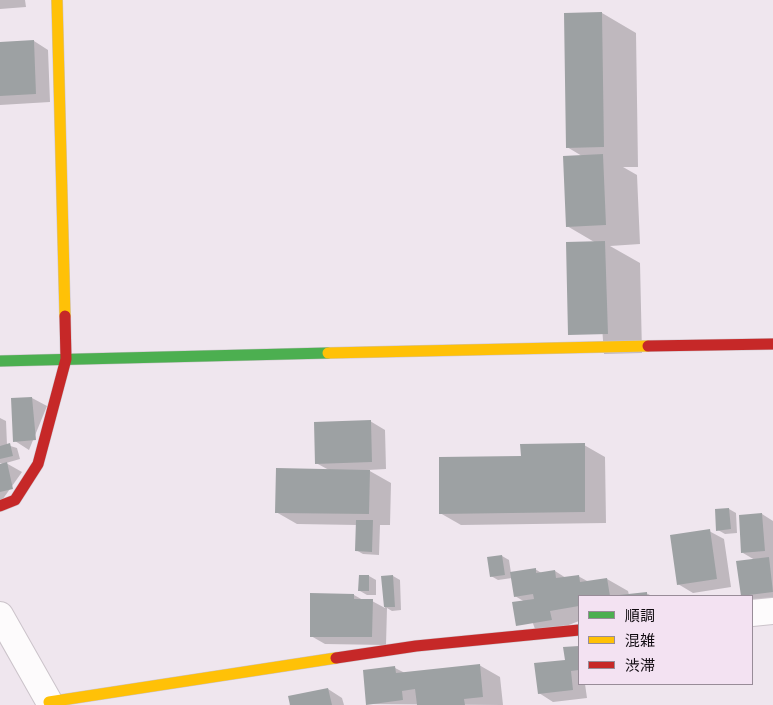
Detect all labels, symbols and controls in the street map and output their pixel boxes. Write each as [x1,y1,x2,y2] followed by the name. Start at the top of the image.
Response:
[578,595,753,685] legend
[625,605,655,626] text: 順調
[625,630,655,651] text: 混雑
[625,655,655,676] text: 渋滞

